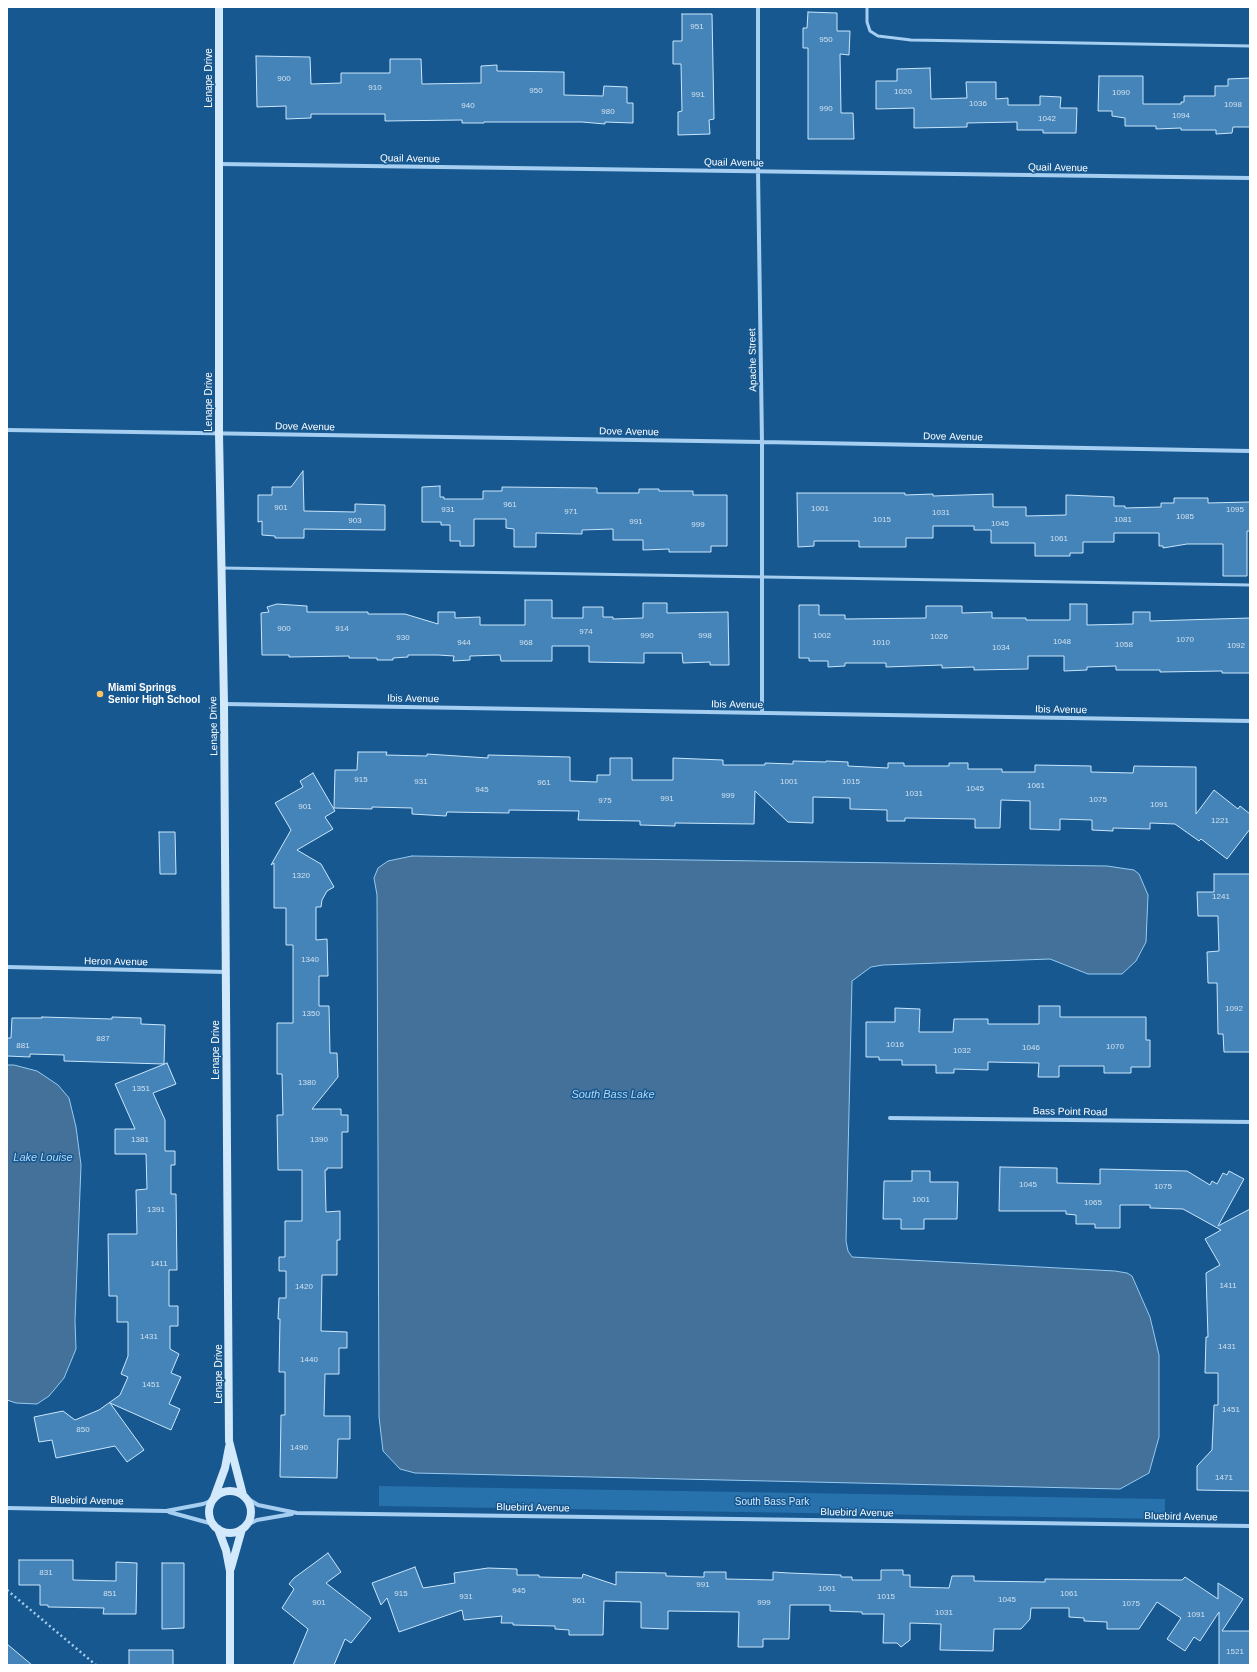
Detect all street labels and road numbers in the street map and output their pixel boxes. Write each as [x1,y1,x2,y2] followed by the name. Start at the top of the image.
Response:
[203,48,215,108] street label: Lenape Drive
[380,152,440,166] street label: Quail Avenue
[704,156,764,170] street label: Quail Avenue
[1028,161,1088,175] street label: Quail Avenue
[746,328,760,392] street label: Apache Street
[203,372,215,432] street label: Lenape Drive
[275,420,335,434] street label: Dove Avenue
[599,425,659,439] street label: Dove Avenue
[923,430,983,444] street label: Dove Avenue
[387,693,439,705] street label: Ibis Avenue
[207,696,221,756] street label: Lenape Drive
[711,699,763,711] street label: Ibis Avenue
[1035,704,1087,716] street label: Ibis Avenue
[84,955,148,969] street label: Heron Avenue
[210,1020,222,1080] street label: Lenape Drive
[1033,1105,1107,1119] street label: Bass Point Road
[213,1344,225,1404] street label: Lenape Drive
[50,1494,124,1508] street label: Bluebird Avenue
[496,1501,570,1515] street label: Bluebird Avenue
[820,1506,894,1520] street label: Bluebird Avenue
[1144,1510,1218,1524] street label: Bluebird Avenue

